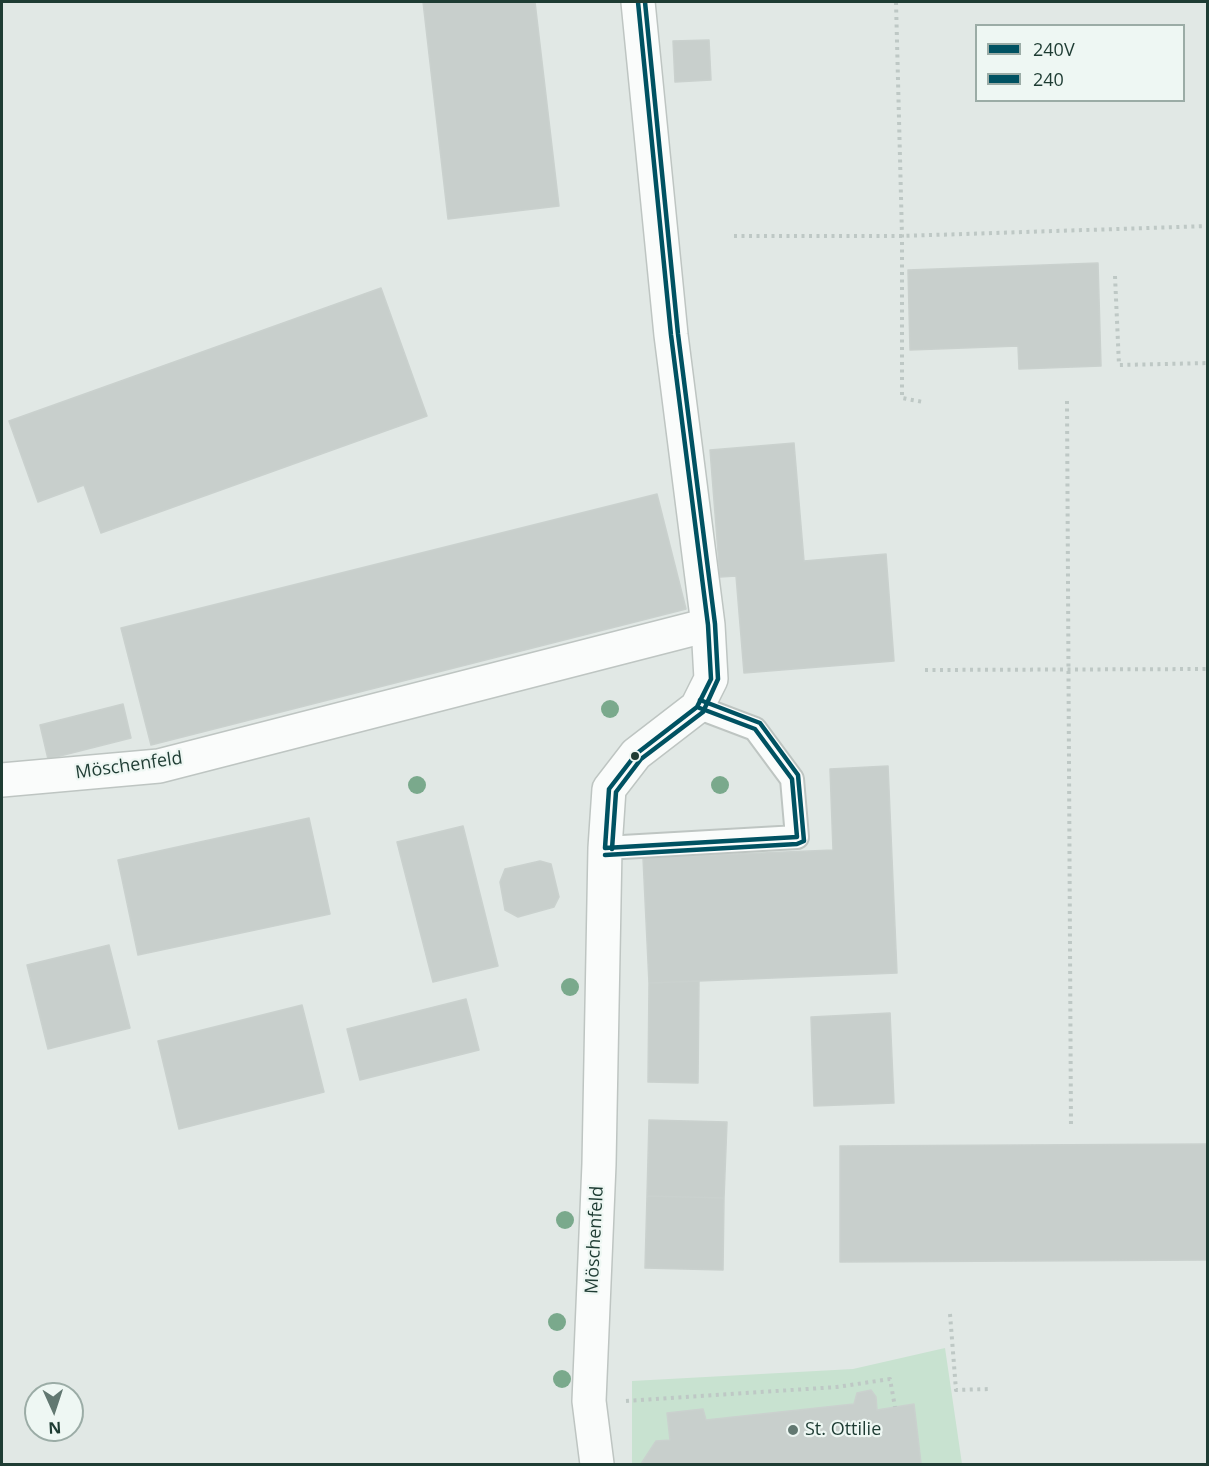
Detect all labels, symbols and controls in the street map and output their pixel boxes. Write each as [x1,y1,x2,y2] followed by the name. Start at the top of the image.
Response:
[975,24,1185,102] legend
[1033,37,1075,61] text: 240V
[1033,67,1064,91] text: 240
[74,748,184,784] street label: Möschenfeld
[629,750,641,762] unlabelled marker
[581,1185,609,1295] street label: Möschenfeld
[24,1382,84,1442] north arrow
[48,1417,62,1439] text: N
[805,1419,881,1441] place label: St. Ottilie
[786,1423,800,1437] marker: St. Ottilie

